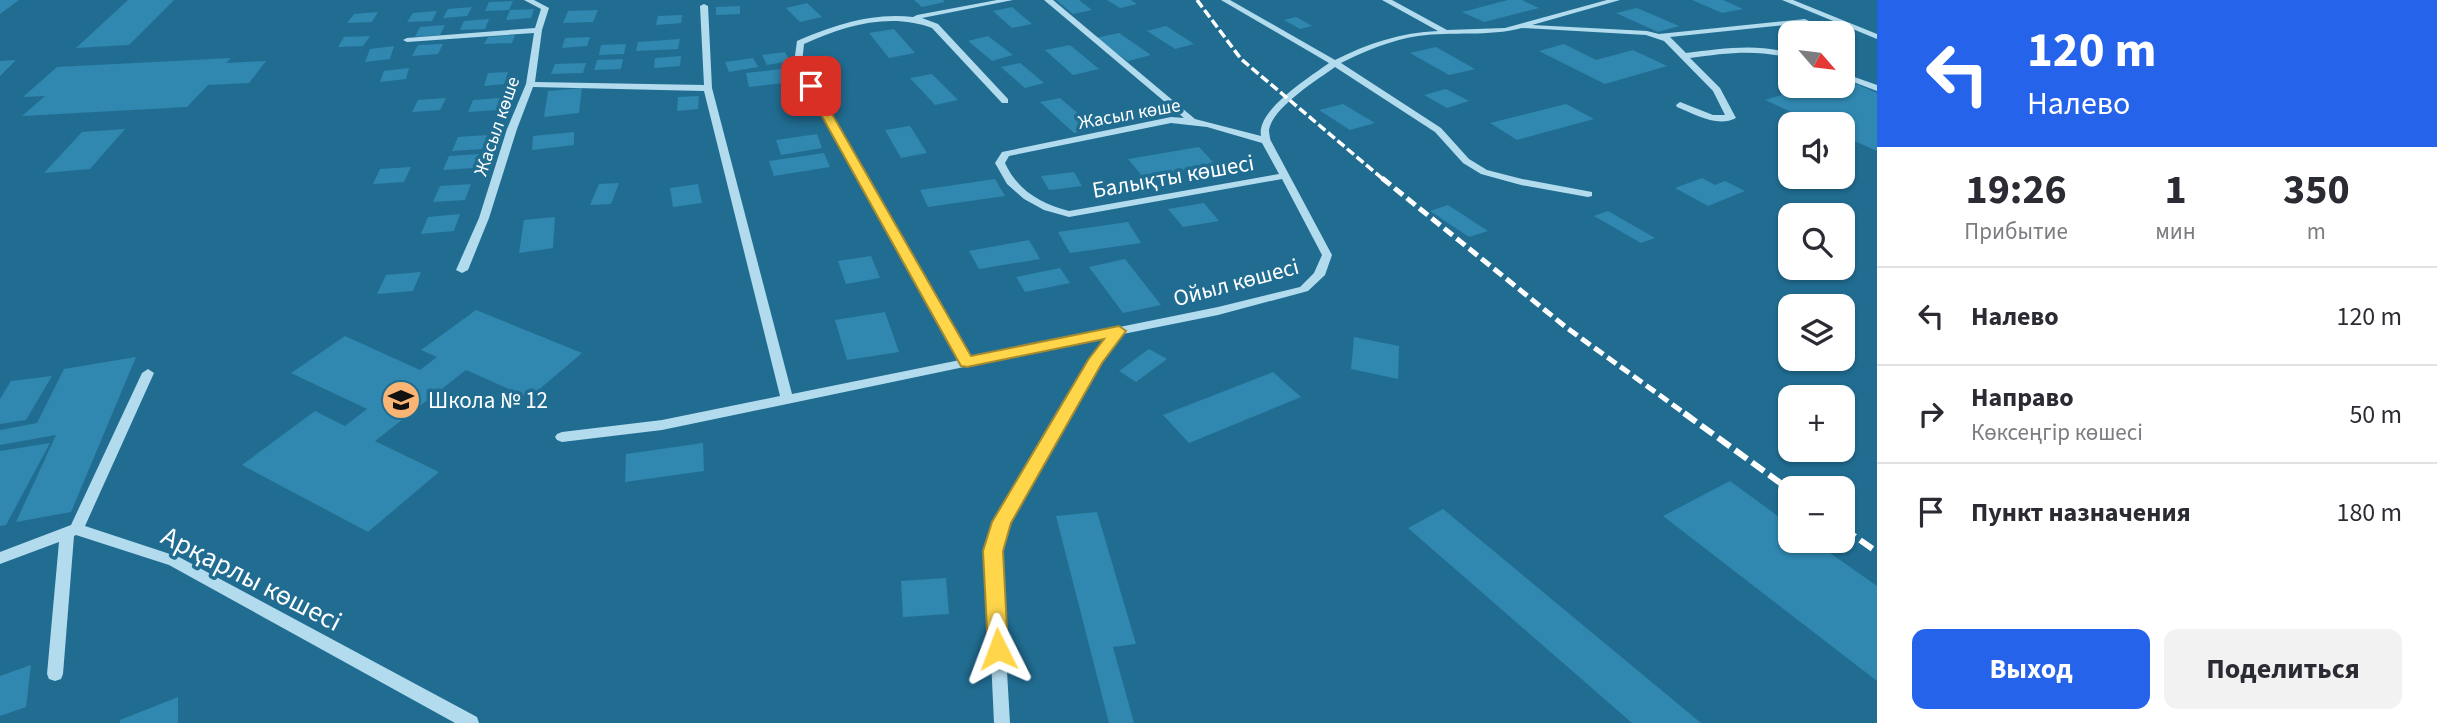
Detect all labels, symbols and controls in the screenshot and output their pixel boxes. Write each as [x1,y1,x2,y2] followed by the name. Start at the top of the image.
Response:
[2027,16,2156,86] text: 120 m
[1778,21,1855,98] north arrow
[1778,21,1855,553] map controls
[1912,28,2003,119] icon: left
[781,56,841,116] pin
[792,67,830,105] icon: arrive
[468,73,527,180] street label: Жасыл көше
[2027,81,2130,127] text: Налево
[1076,92,1183,137] street label: Жасыл көше
[1778,112,1855,189] button: sound
[1090,146,1257,207] street label: Балықты көшесі
[1965,160,2067,220] text: 19:26
[2164,160,2187,220] text: 1
[2283,160,2350,220] text: 350
[1778,203,1855,280] button: search
[1964,215,2068,248] text: Прибытие
[2155,215,2196,248] text: мин
[2307,215,2326,248] text: m
[1170,250,1303,315] street label: Ойыл көшесі
[1778,294,1855,371] button: layers
[1912,297,1950,335] icon: left
[1971,298,2059,335] text: Налево
[2336,298,2402,335] text: 120 m
[380,379,422,421] school or university icon: Школа № 12
[1971,379,2074,416] text: Направо
[428,384,548,417] place label: Школа № 12
[1778,385,1855,462] button: +
[1912,395,1950,433] icon: right
[2349,396,2402,433] text: 50 m
[1971,416,2143,449] text: Көксеңгір көшесі
[1778,476,1855,553] button: −
[1912,493,1950,531] icon: arrive
[1971,494,2191,531] text: Пункт назначения
[2336,494,2402,531] text: 180 m
[154,516,349,642] street label: Арқарлы көшесі
[961,612,1035,686] position arrow
[1912,629,2150,709] button: Выход
[2164,629,2402,709] button: Поделиться

